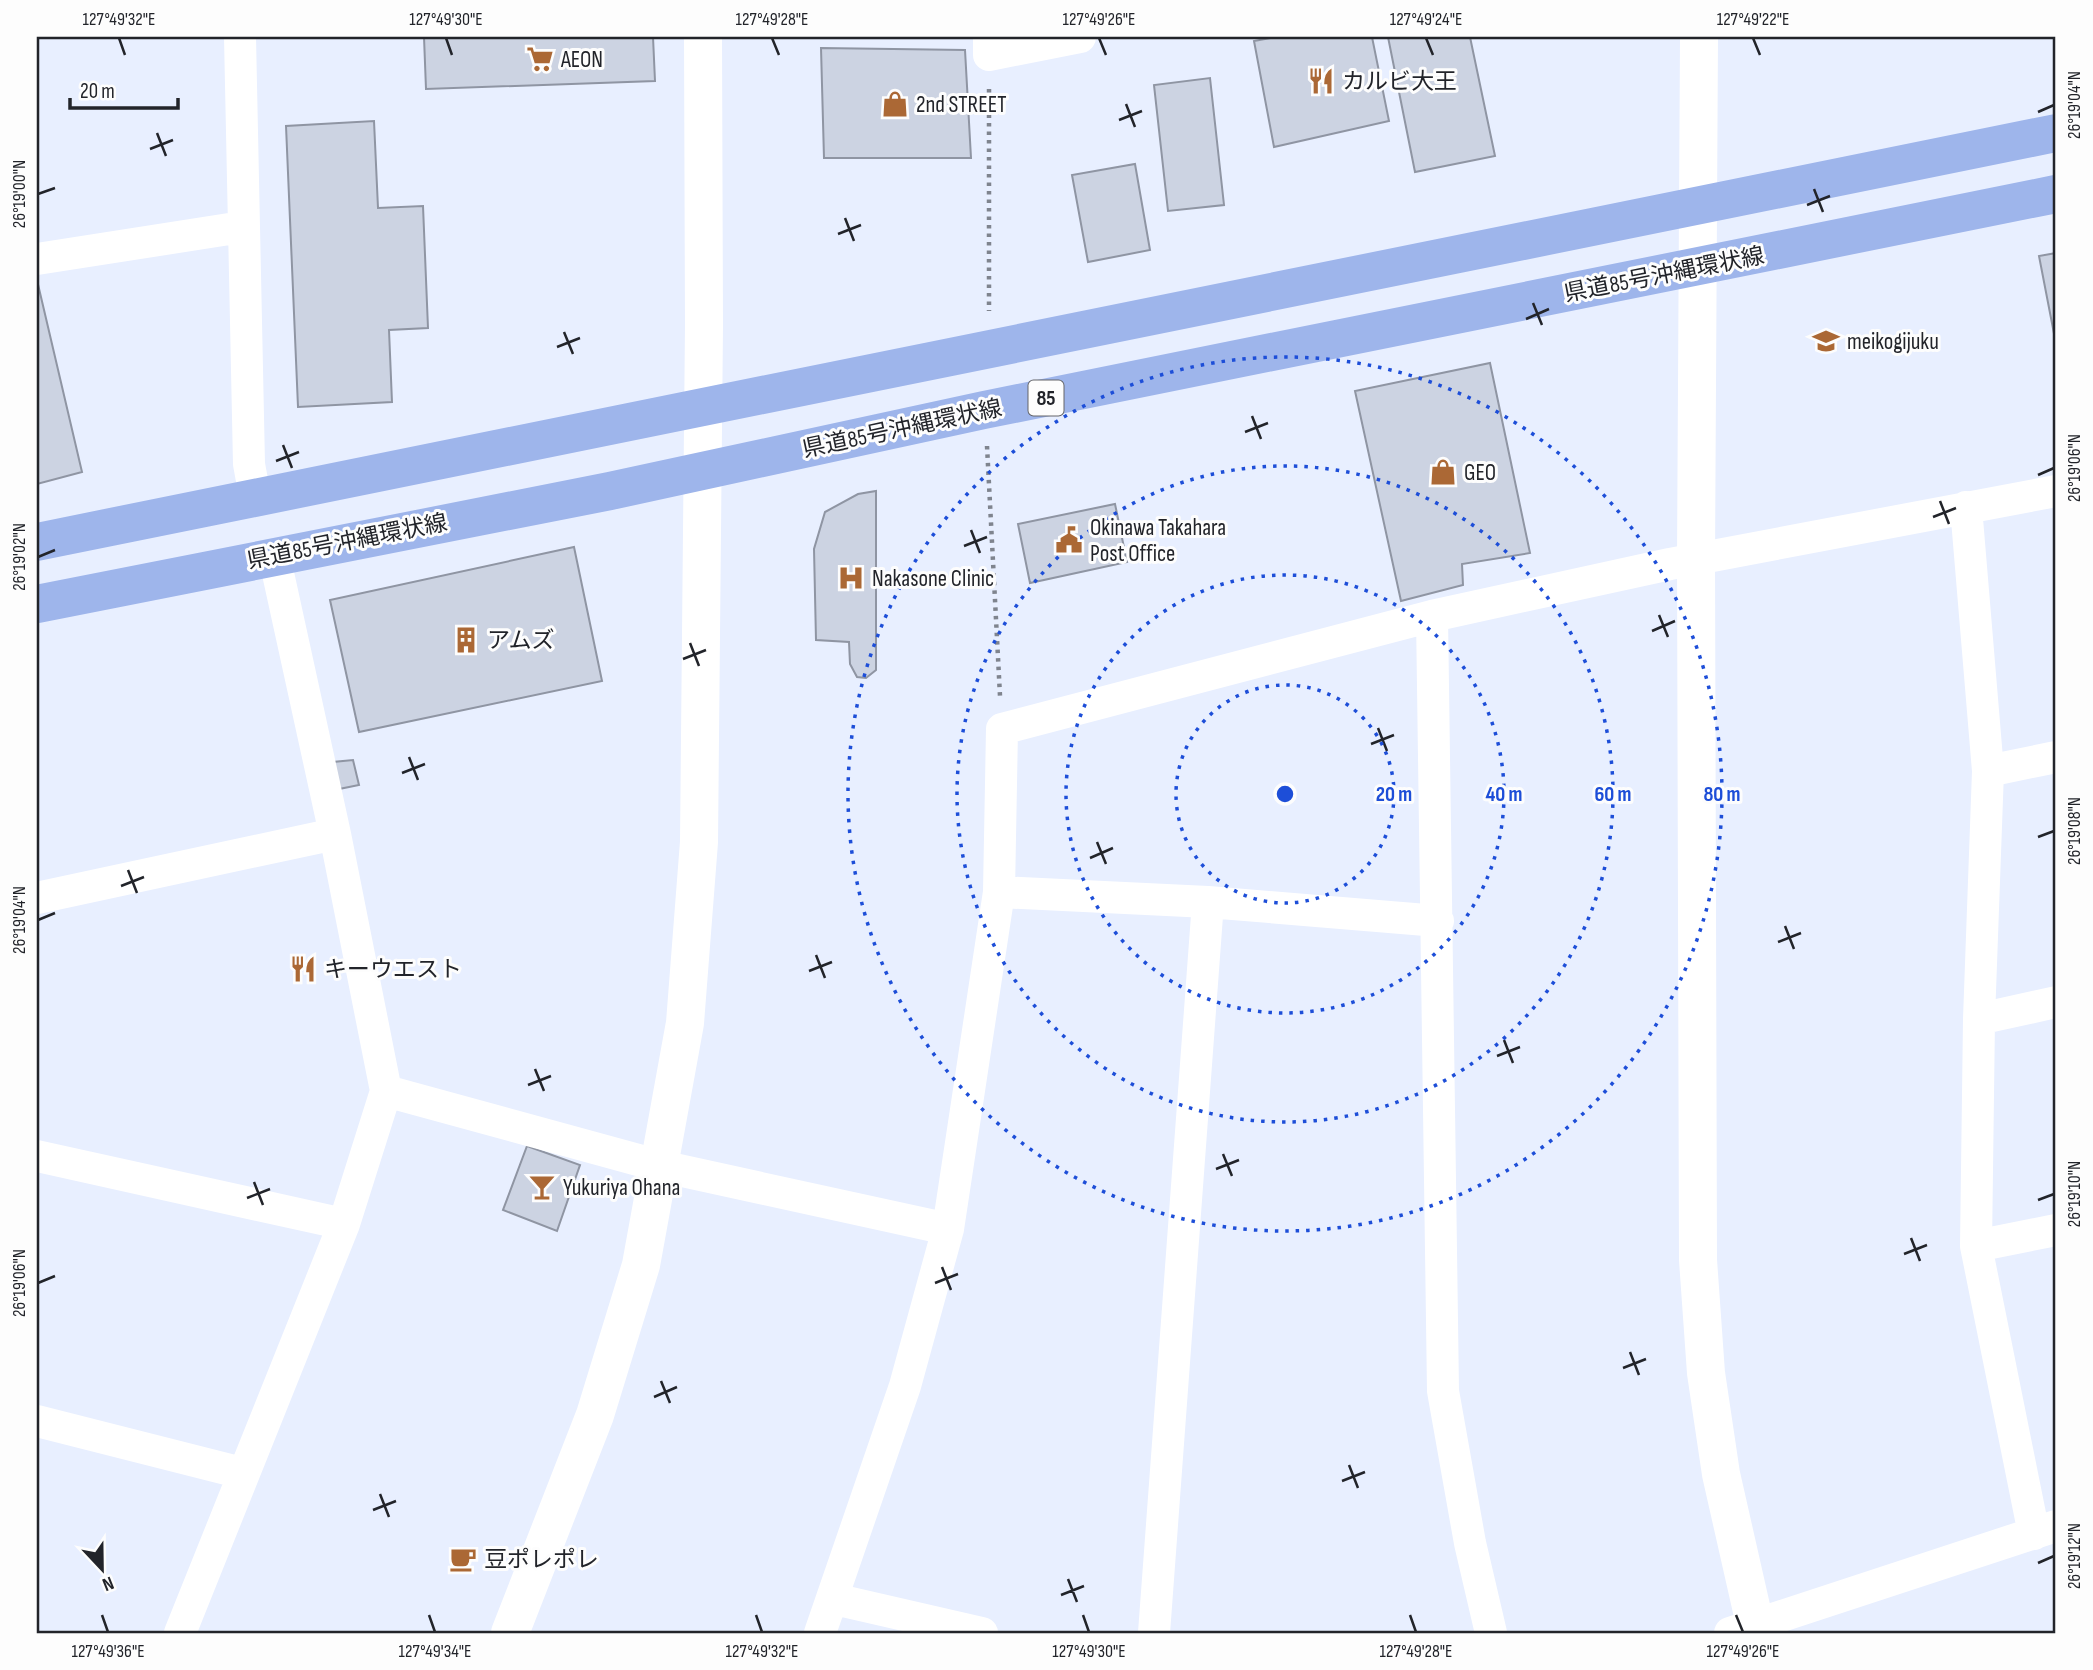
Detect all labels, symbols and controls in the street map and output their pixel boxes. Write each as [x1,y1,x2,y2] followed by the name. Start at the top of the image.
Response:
[83,9,155,30] text: 127°49'32"E
[409,9,483,30] text: 127°49'30"E
[736,9,808,30] text: 127°49'28"E
[1062,9,1136,30] text: 127°49'26"E
[1390,9,1462,30] text: 127°49'24"E
[1717,9,1789,30] text: 127°49'22"E
[525,44,555,74] supermarket icon: AEON
[560,46,603,74] place label: AEON
[70,66,178,110] scale bar
[1306,66,1336,96] restaurant icon: カルビ大王
[1342,68,1457,96] place label: カルビ大王
[2064,71,2085,139] text: 26°19'04"N
[80,79,115,104] text: 20 m
[880,89,910,119] shop icon: 2nd STREET
[916,91,1006,119] place label: 2nd STREET
[9,160,30,228] text: 26°19'00"N
[1562,242,1767,308] street label: 県道85号沖縄環状線
[1811,326,1841,356] school or university icon: meikogijuku
[1847,328,1939,356] place label: meikogijuku
[1028,380,1064,416] road number: 85
[800,394,1005,464] street label: 県道85号沖縄環状線
[2064,434,2085,502] text: 26°19'06"N
[1428,457,1458,487] shop icon: GEO
[1464,459,1496,487] place label: GEO
[245,509,450,575] street label: 県道85号沖縄環状線
[1090,514,1226,568] place label: Okinawa Takahara Post Office
[9,523,30,591] text: 26°19'02"N
[1054,525,1084,555] public building icon: Okinawa Takahara Post Office
[836,563,866,593] hospital icon: Nakasone Clinic
[872,565,994,593] place label: Nakasone Clinic
[451,625,481,655] building icon: アムズ
[487,627,554,655] place label: アムズ
[1273,782,1297,806] centre of rings
[1376,782,1412,807] text: 20 m
[1486,782,1522,807] text: 40 m
[1594,782,1632,807] text: 60 m
[1703,782,1741,807] text: 80 m
[2064,797,2085,865] text: 26°19'08"N
[9,886,30,954] text: 26°19'04"N
[288,954,318,984] restaurant icon: キーウエスト
[324,956,462,984] place label: キーウエスト
[2064,1161,2085,1227] text: 26°19'10"N
[527,1172,557,1202] bar icon: Yukuriya Ohana
[563,1174,680,1202] place label: Yukuriya Ohana
[9,1249,30,1317] text: 26°19'06"N
[2064,1523,2085,1589] text: 26°19'12"N
[66,1534,136,1604] north arrow
[448,1544,478,1574] cafe icon: 豆ポレポレ
[484,1546,599,1574] place label: 豆ポレポレ
[99,1571,117,1596] text: N
[71,1641,145,1662] text: 127°49'36"E
[399,1641,471,1662] text: 127°49'34"E
[726,1641,798,1662] text: 127°49'32"E
[1052,1641,1126,1662] text: 127°49'30"E
[1380,1641,1452,1662] text: 127°49'28"E
[1706,1641,1780,1662] text: 127°49'26"E

